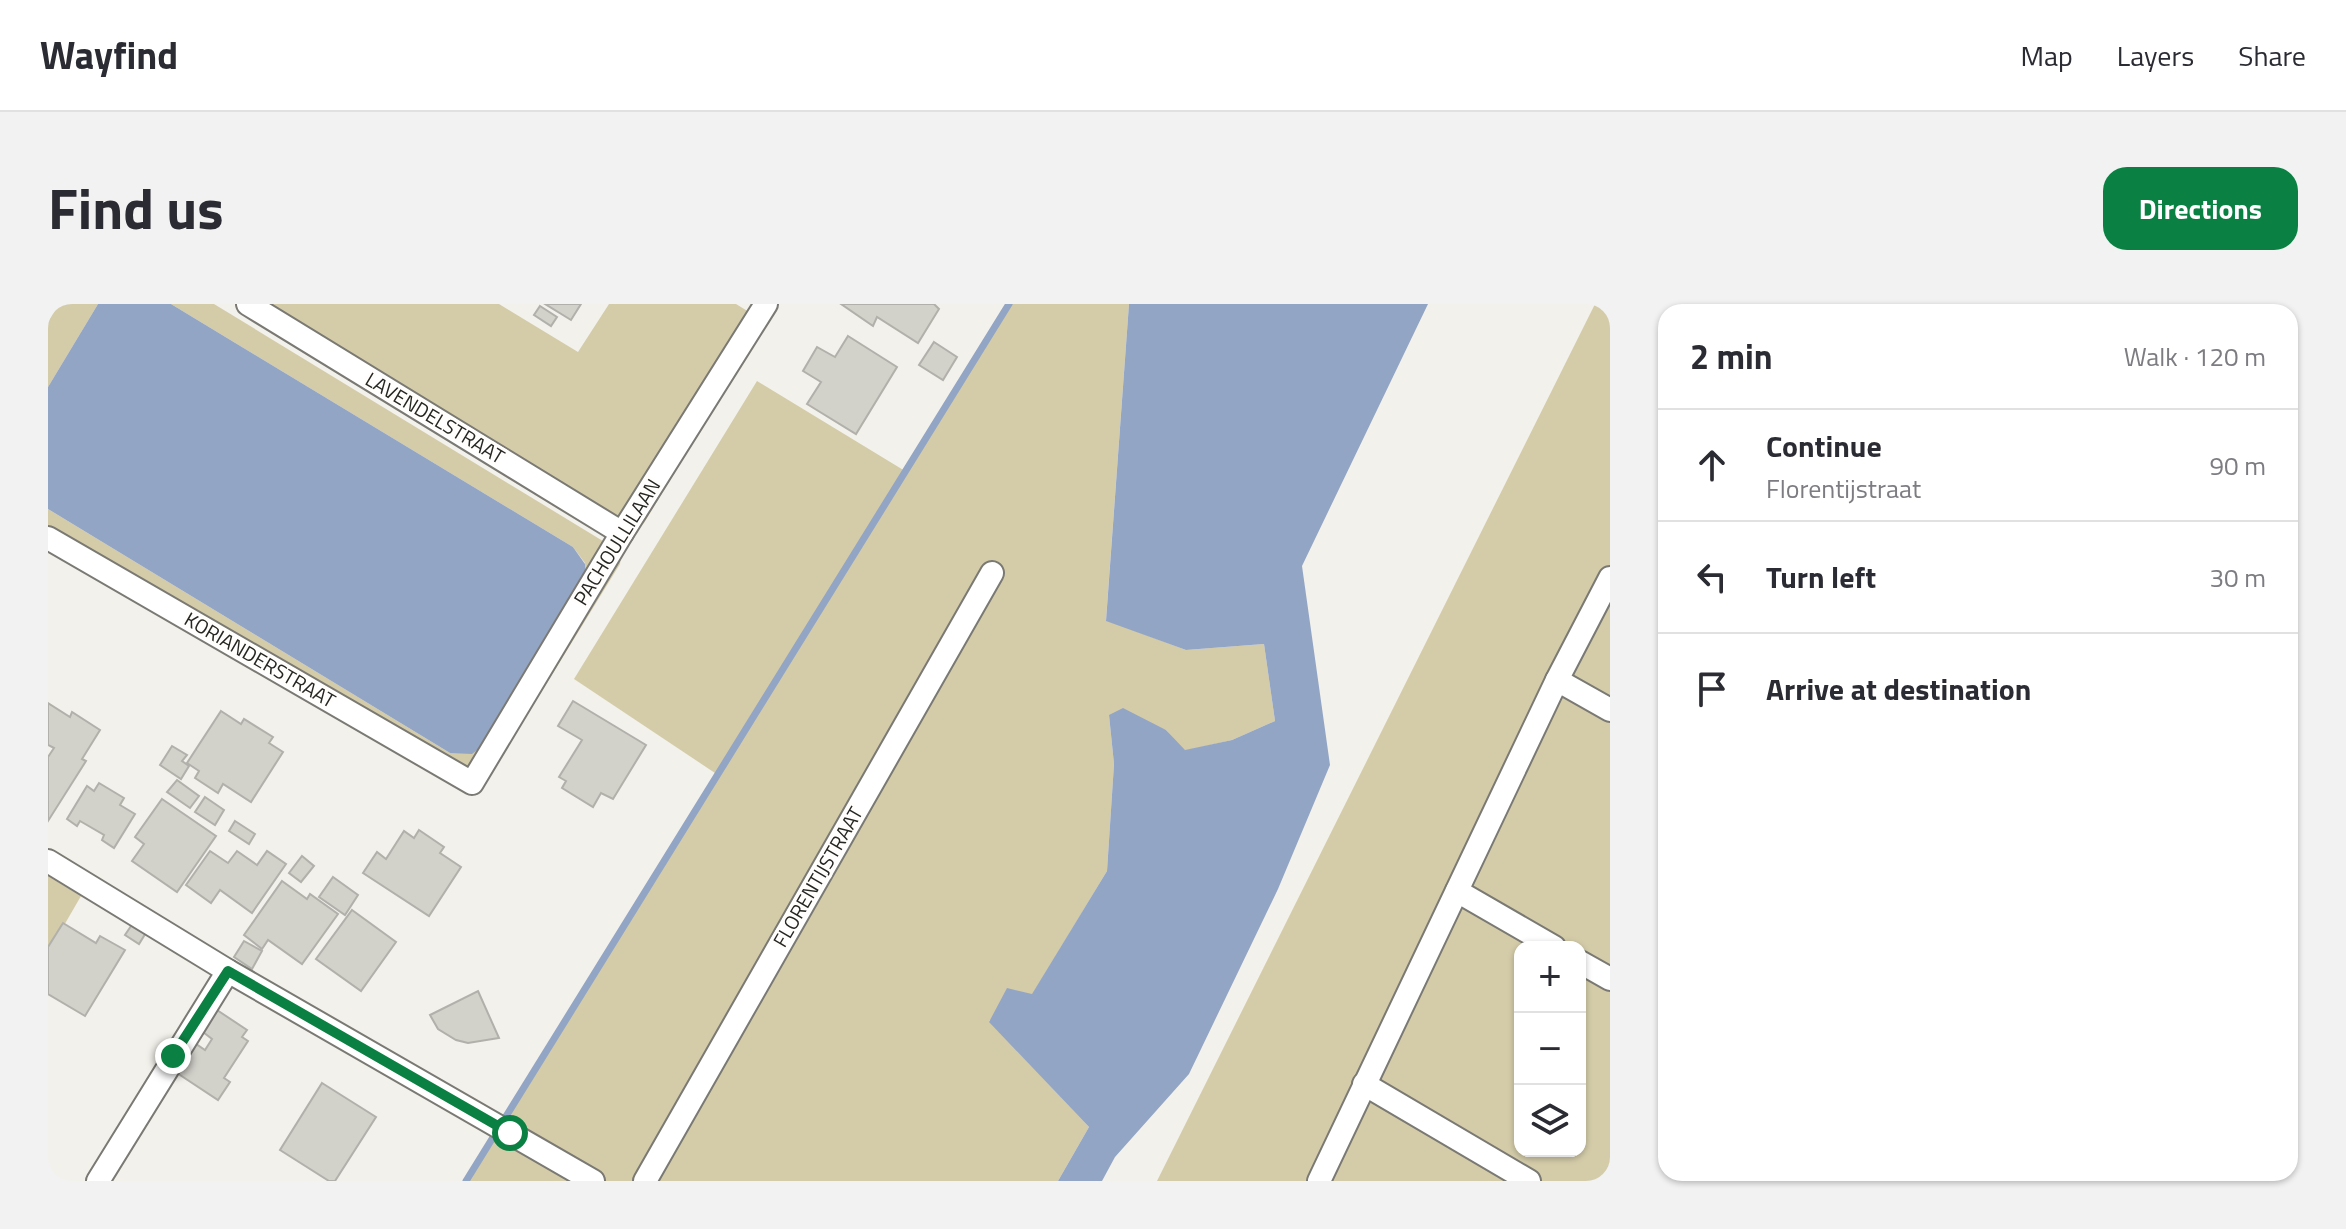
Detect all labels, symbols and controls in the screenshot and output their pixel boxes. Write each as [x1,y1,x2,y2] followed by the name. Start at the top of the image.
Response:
[40,26,178,84] text: Wayfind
[2020,34,2073,77] text: Map
[2117,34,2194,77] text: Layers
[2238,34,2306,77] text: Share
[48,166,224,251] text: Find us
[2103,167,2298,250] button: Directions
[1690,330,1773,382] text: 2 min
[2124,337,2266,376] text: Walk · 120 m
[360,364,511,472] street label: LAVENDELSTRAAT
[1766,423,1882,469] text: Continue
[1690,443,1734,487] icon: ahead
[2209,446,2266,485] text: 90 m
[1766,469,1921,508] text: Florentijstraat
[565,472,668,611] street label: PACHOULLILAAN
[1766,554,1876,600] text: Turn left
[1690,555,1734,599] icon: left
[2209,558,2266,597] text: 30 m
[179,604,342,716] street label: KORIANDERSTRAAT
[1766,666,2031,712] text: Arrive at destination
[1690,667,1734,711] icon: arrive
[765,800,871,953] street label: FLORENTIJSTRAAT
[1514,941,1586,1157] map controls
[1514,941,1586,1013] button: +
[1514,1013,1586,1085] button: −
[155,1038,191,1074] route end
[1514,1085,1586,1157] button: layers
[492,1115,528,1151] route start

